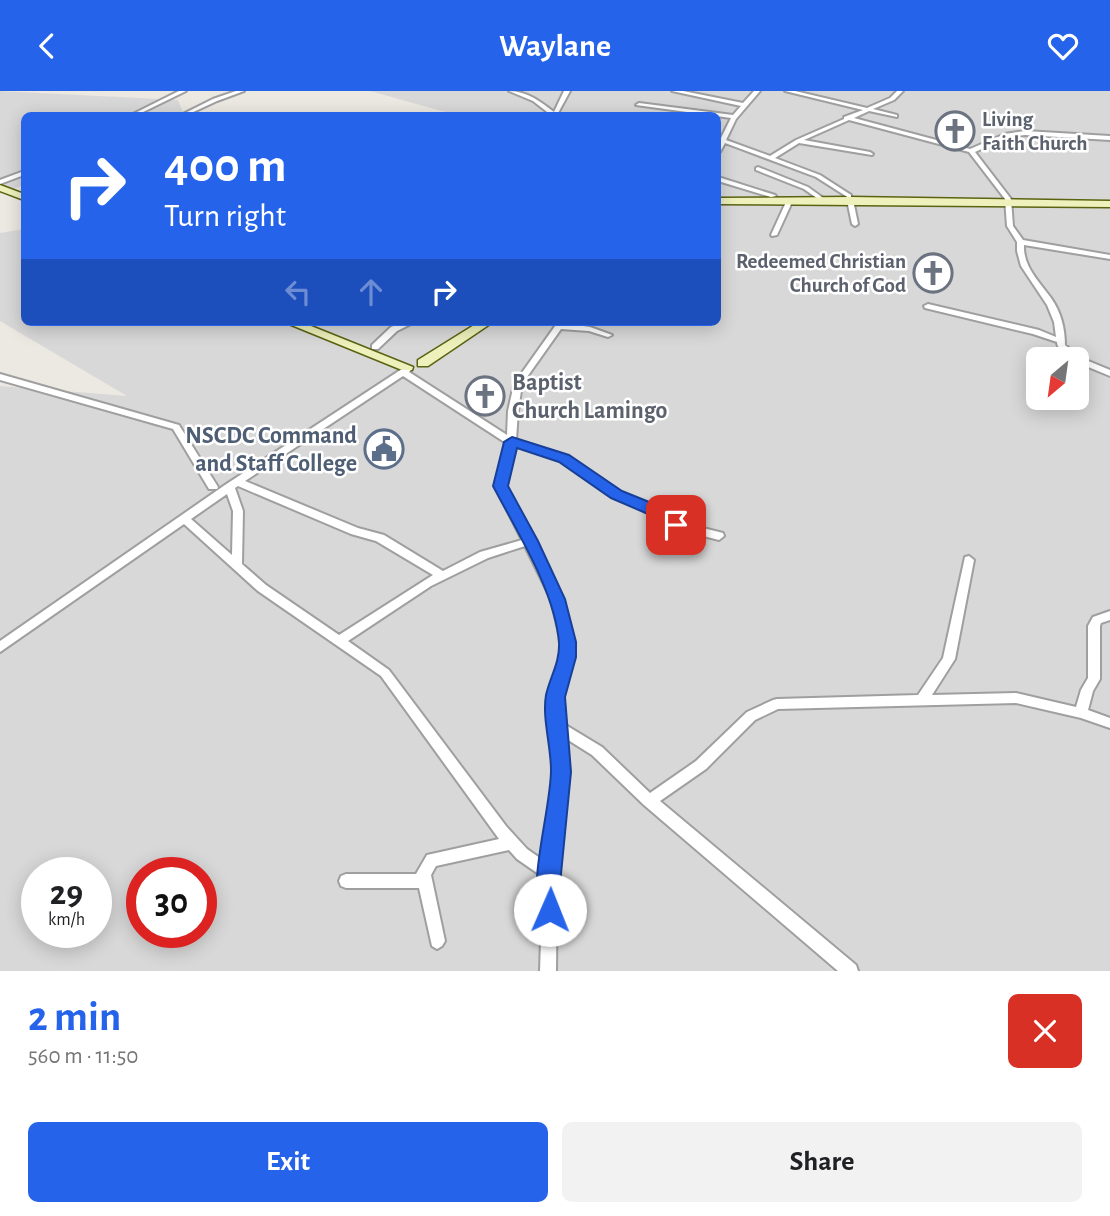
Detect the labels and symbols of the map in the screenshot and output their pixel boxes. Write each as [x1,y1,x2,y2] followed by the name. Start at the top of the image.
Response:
[982,109,1088,154] place label: Living Faith Church
[934,110,976,152] church icon: Living Faith Church
[736,251,906,296] place label: Redeemed Christian Church of God
[912,252,954,294] church icon: Redeemed Christian Church of God
[1026,347,1088,409] north arrow
[512,371,668,423] place label: Baptist Church Lamingo
[464,375,506,417] church icon: Baptist Church Lamingo
[185,424,357,476] place label: NSCDC Command and Staff College
[363,428,405,470] public building icon: NSCDC Command and Staff College
[646,495,706,555] pin
[126,857,217,948] speed limit sign: 30
[513,873,587,947] position arrow

